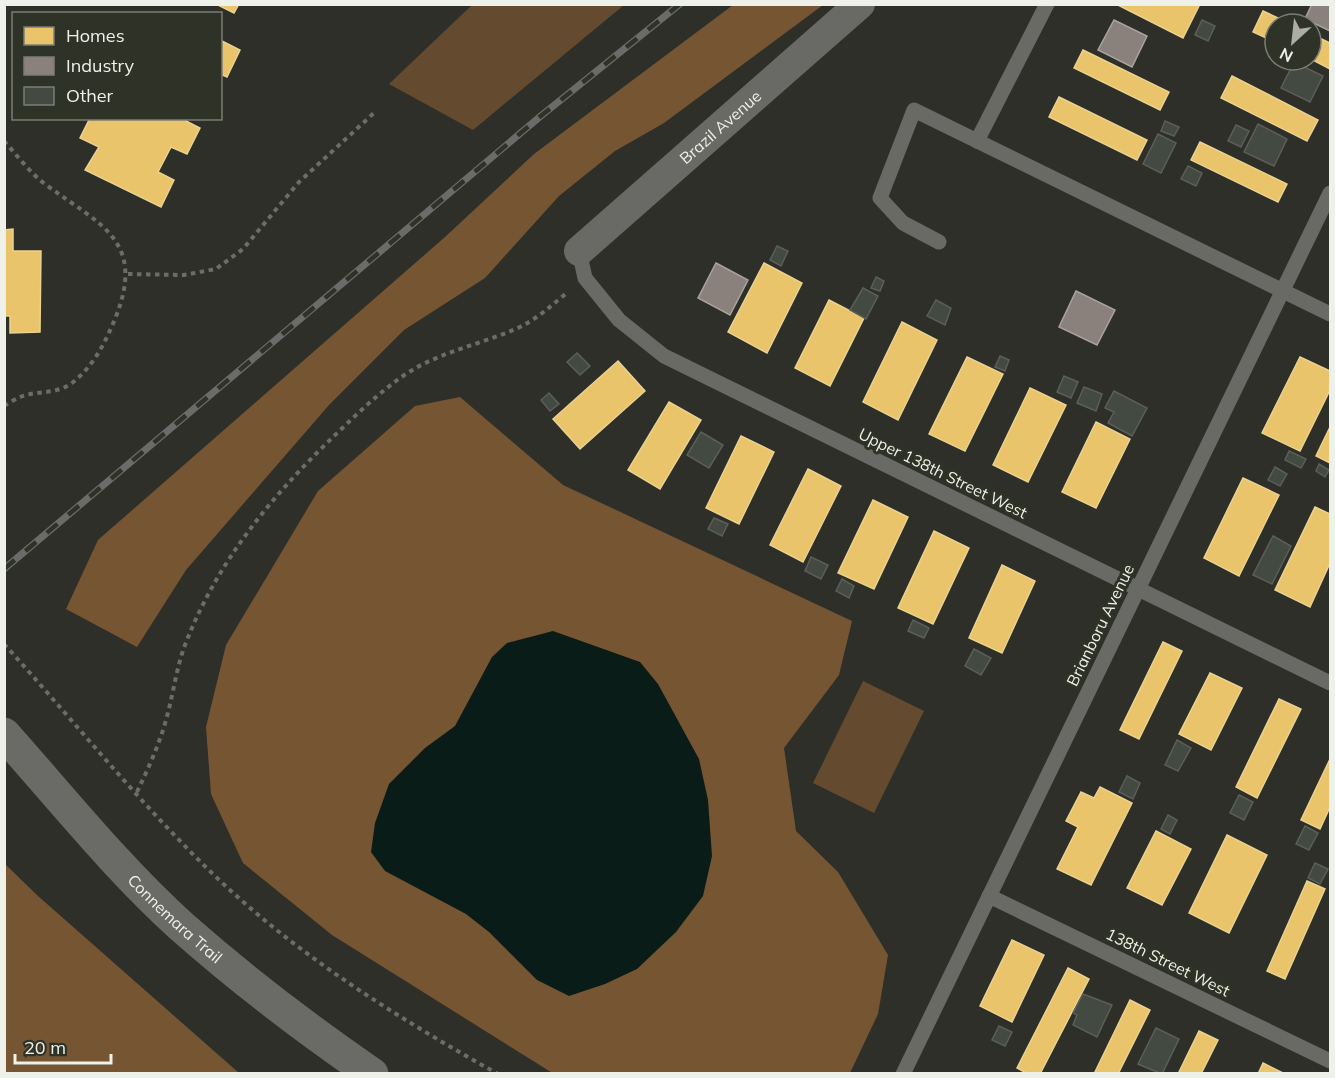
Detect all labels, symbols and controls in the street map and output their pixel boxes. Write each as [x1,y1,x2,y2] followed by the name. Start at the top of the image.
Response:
[12,12,222,120] legend
[1263,12,1323,72] north arrow
[66,24,125,47] text: Homes
[1276,44,1296,67] text: N
[66,54,135,77] text: Industry
[66,84,114,107] text: Other
[675,86,765,168] street label: Brazil Avenue
[855,423,1031,523] street label: Upper 138th Street West
[1062,561,1138,689] street label: Brianboru Avenue
[124,870,227,967] street label: Connemara Trail
[1103,923,1234,1001] street label: 138th Street West
[15,1027,111,1065] scale bar
[24,1036,66,1059] text: 20 m

